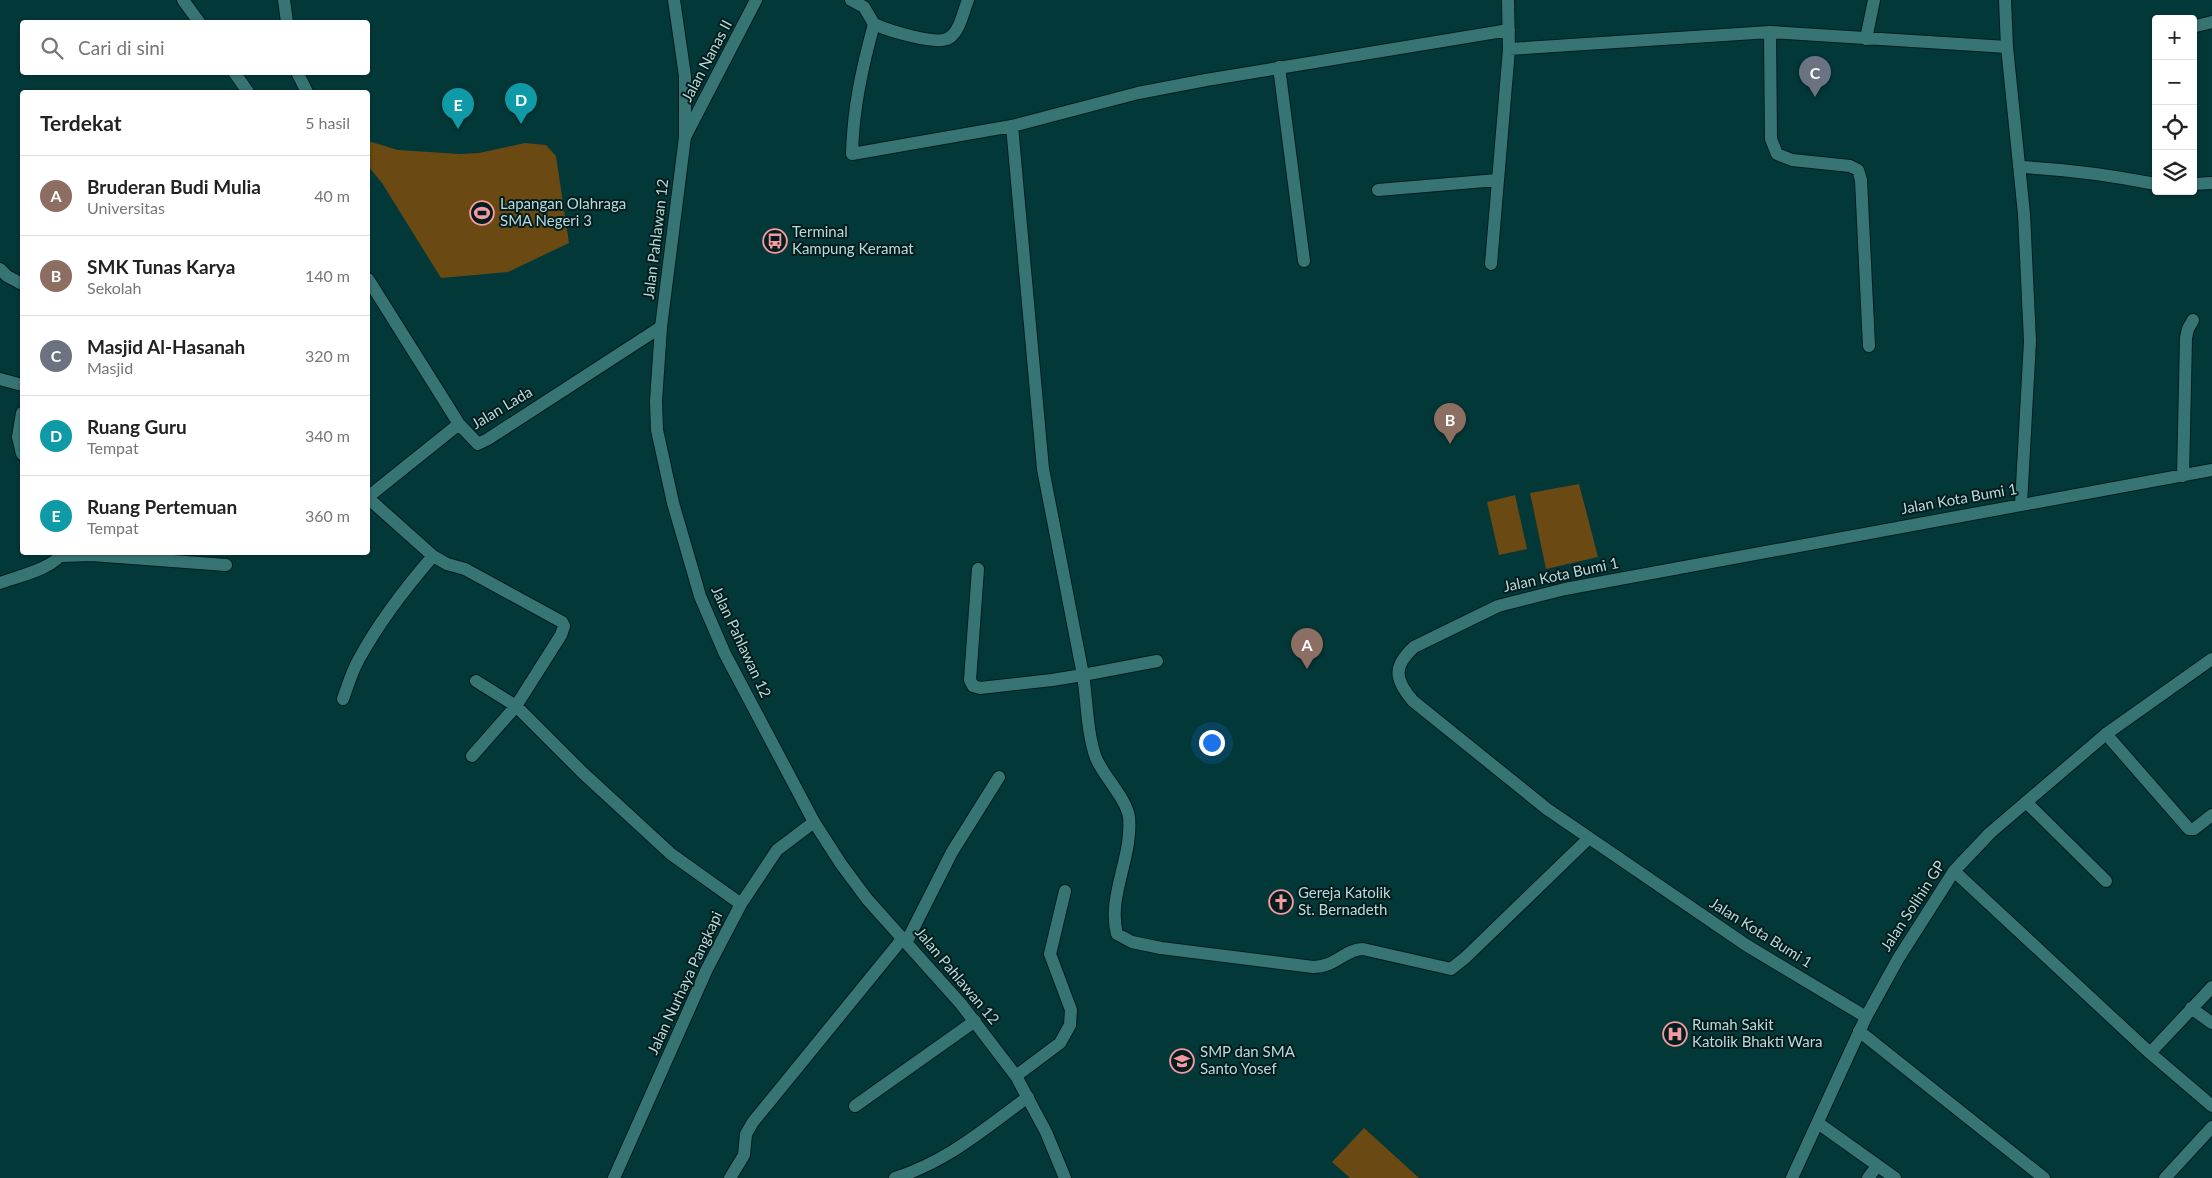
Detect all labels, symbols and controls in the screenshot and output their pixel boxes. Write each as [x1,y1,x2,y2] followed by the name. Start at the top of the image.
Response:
[2152,15,2197,195] map controls
[2152,15,2197,60] button: +
[677,17,735,104] street label: Jalan Nanas II
[20,20,370,75] search box
[38,34,66,62] icon: search
[78,36,165,59] text: Cari di sini
[1799,56,1831,97] pin: C
[2152,60,2197,105] button: −
[505,83,537,124] pin: D
[442,88,474,129] pin: E
[2152,105,2197,150] button: locate
[40,110,122,135] text: Terdekat
[305,113,350,132] text: 5 hasil
[2152,150,2197,195] button: layers
[87,175,261,198] text: Bruderan Budi Mulia
[639,178,671,300] street label: Jalan Pahlawan 12
[50,186,62,205] text: A
[314,186,350,205] text: 40 m
[500,194,626,229] place label: Lapangan Olahraga SMA Negeri 3
[87,198,165,217] text: Universitas
[469,200,495,226] sports icon: Lapangan Olahraga SMA Negeri 3
[792,222,914,257] place label: Terminal Kampung Keramat
[762,228,788,254] bus stop icon: Terminal Kampung Keramat
[87,255,235,278] text: SMK Tunas Karya
[51,266,61,285] text: B
[305,266,350,285] text: 140 m
[87,278,141,297] text: Sekolah
[87,335,245,358] text: Masjid Al-Hasanah
[51,346,61,365] text: C
[305,346,350,365] text: 320 m
[87,358,133,377] text: Masjid
[468,382,535,432] street label: Jalan Lada
[1434,403,1466,444] pin: B
[87,415,187,438] text: Ruang Guru
[50,426,62,445] text: D
[305,426,350,445] text: 340 m
[87,438,139,457] text: Tempat
[1899,479,2018,517] street label: Jalan Kota Bumi 1
[87,495,237,518] text: Ruang Pertemuan
[51,506,61,525] text: E
[305,506,350,525] text: 360 m
[87,518,139,537] text: Tempat
[1501,553,1620,595] street label: Jalan Kota Bumi 1
[708,583,776,700] street label: Jalan Pahlawan 12
[1291,628,1323,669] pin: A
[1199,730,1225,756] your location
[1876,857,1948,954] street label: Jalan Solihin GP
[1298,883,1391,918] place label: Gereja Katolik St. Bernadeth
[1268,889,1294,915] church icon: Gereja Katolik St. Bernadeth
[1707,893,1816,971] street label: Jalan Kota Bumi 1
[643,908,725,1057] street label: Jalan Nurhaya Pangkapi
[912,923,1004,1027] street label: Jalan Pahlawan 12
[1692,1015,1823,1050] place label: Rumah Sakit Katolik Bhakti Wara
[1662,1021,1688,1047] hospital icon: Rumah Sakit Katolik Bhakti Wara
[1200,1042,1296,1077] place label: SMP dan SMA Santo Yosef
[1169,1048,1195,1074] school or university icon: SMP dan SMA Santo Yosef

